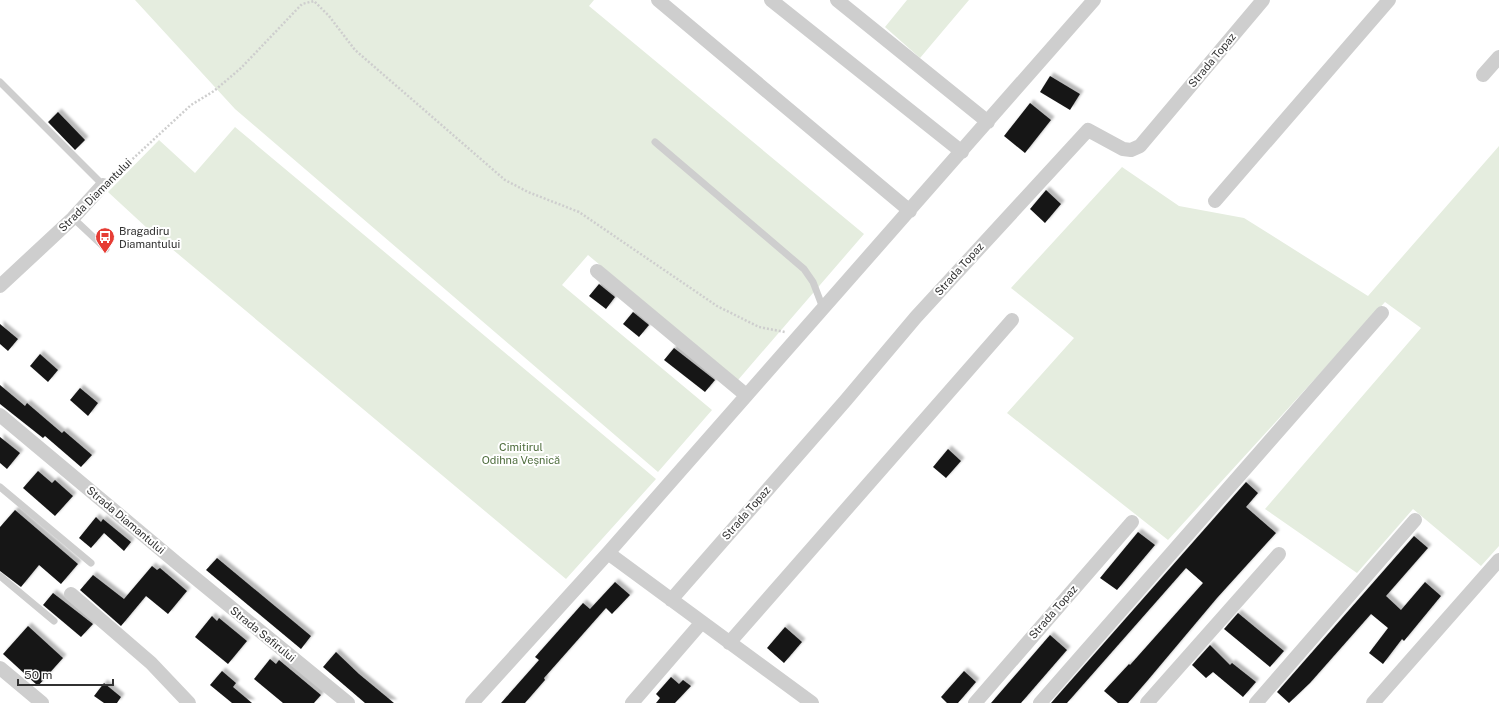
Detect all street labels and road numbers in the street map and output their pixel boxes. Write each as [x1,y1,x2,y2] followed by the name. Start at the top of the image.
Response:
[1186,31,1238,89] street label: Strada Topaz
[56,156,134,234] street label: Strada Diamantului
[932,240,986,298] street label: Strada Topaz
[85,484,167,556] street label: Strada Diamantului
[720,484,772,542] street label: Strada Topaz
[1027,583,1079,641] street label: Strada Topaz
[228,604,298,664] street label: Strada Safirului

